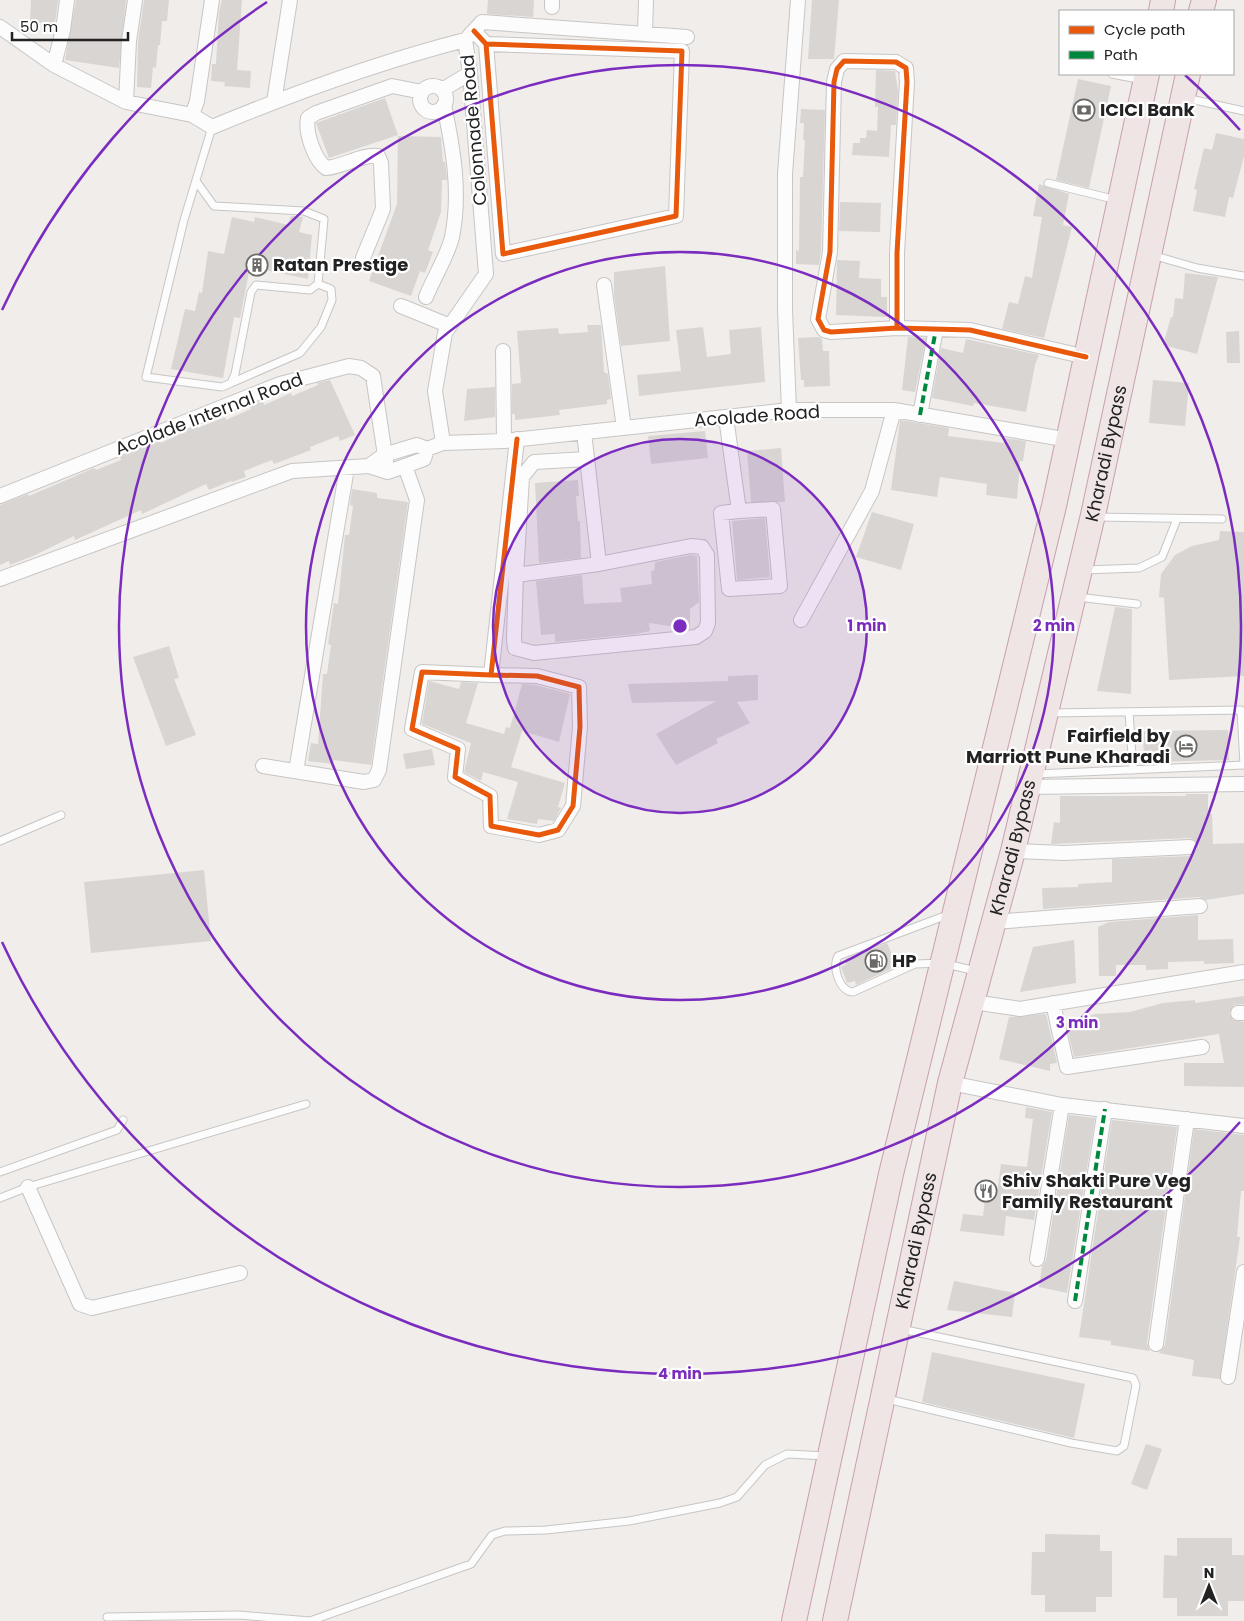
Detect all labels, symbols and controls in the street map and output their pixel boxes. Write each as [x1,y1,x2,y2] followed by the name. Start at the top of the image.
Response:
[12,10,129,42] scale bar
[1059,10,1234,75] legend
[20,16,58,37] text: 50 m
[1104,19,1185,40] text: Cycle path
[1104,44,1138,65] text: Path
[454,53,493,207] street label: Colonnade Road
[1100,97,1195,122] place label: ICICI Bank
[1072,98,1096,122] bank icon: ICICI Bank
[273,252,408,277] place label: Ratan Prestige
[245,253,269,277] building icon: Ratan Prestige
[111,366,306,461] street label: Acolade Internal Road
[1079,383,1133,524] street label: Kharadi Bypass
[693,399,821,432] street label: Acolade Road
[847,615,887,636] text: 1 min
[1033,615,1075,636] text: 2 min
[671,617,689,635] centre of rings
[966,723,1171,769] place label: Fairfield by Marriott Pune Kharadi
[1174,734,1198,758] hotel icon: Fairfield by Marriott Pune Kharadi
[983,777,1042,918] street label: Kharadi Bypass
[892,948,916,973] place label: HP
[864,949,888,973] fuel station icon: HP
[1056,1012,1098,1033] text: 3 min
[1002,1168,1191,1214] place label: Shiv Shakti Pure Veg Family Restaurant
[889,1170,943,1311] street label: Kharadi Bypass
[974,1179,998,1203] restaurant icon: Shiv Shakti Pure Veg Family Restaurant
[658,1363,702,1384] text: 4 min
[1184,1561,1234,1611] north arrow
[1204,1563,1214,1583] text: N

